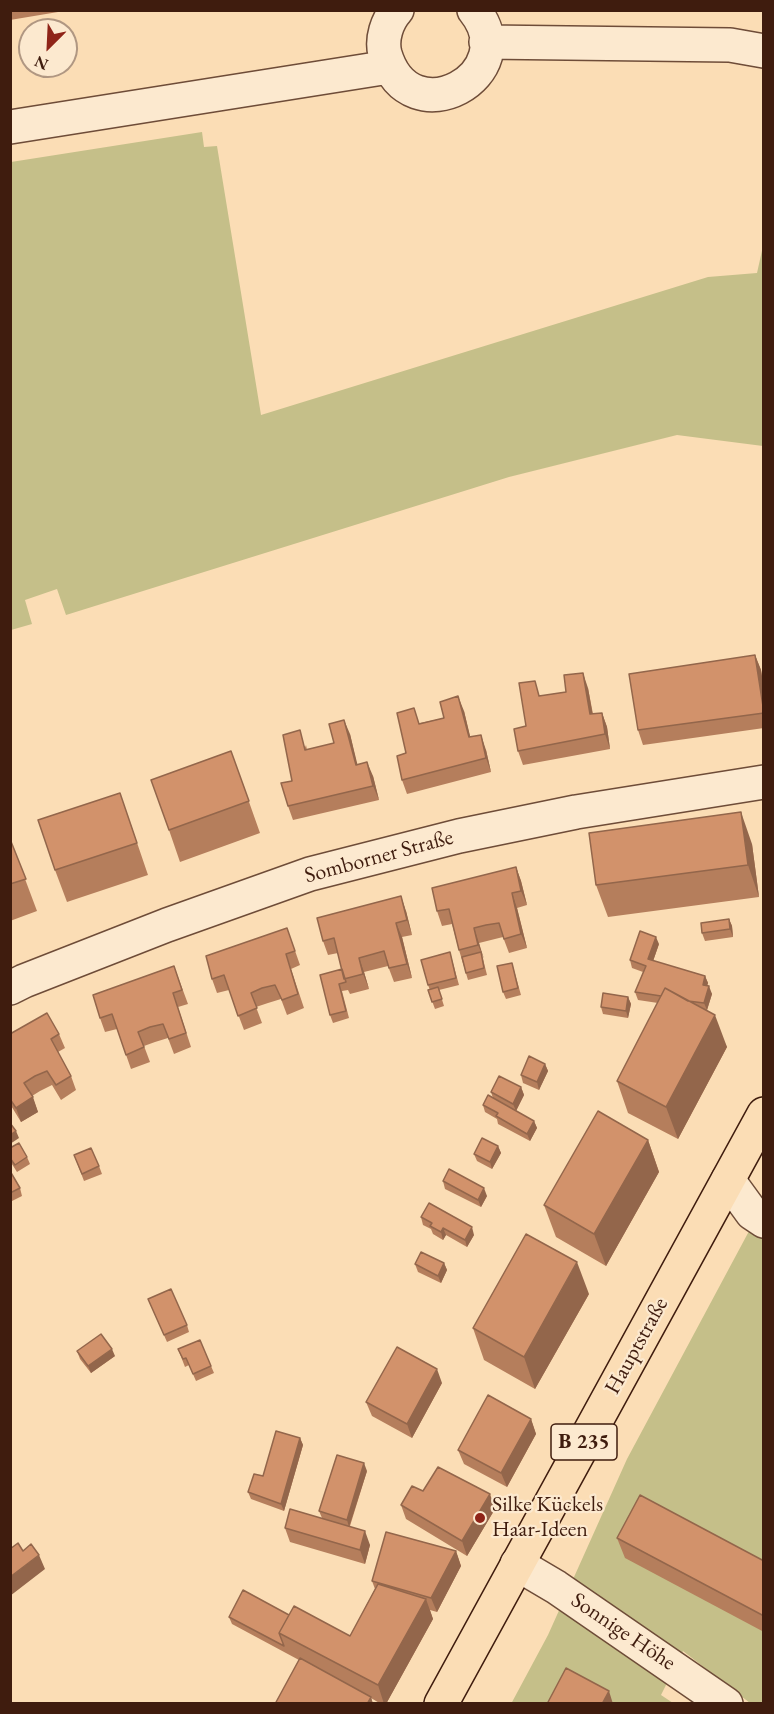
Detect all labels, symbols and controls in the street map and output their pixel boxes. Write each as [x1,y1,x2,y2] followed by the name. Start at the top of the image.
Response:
[18,18,78,78] north arrow
[31,51,51,75] text: N
[302,824,456,890] street label: Somborner Straße
[600,1293,674,1399] street label: Hauptstraße
[551,1424,617,1460] road number: B 235
[492,1492,603,1544] place label: Silke Kückels Haar-Ideen
[473,1511,487,1525] marker: Silke Kückels Haar-Ideen
[566,1587,680,1677] street label: Sonnige Höhe

